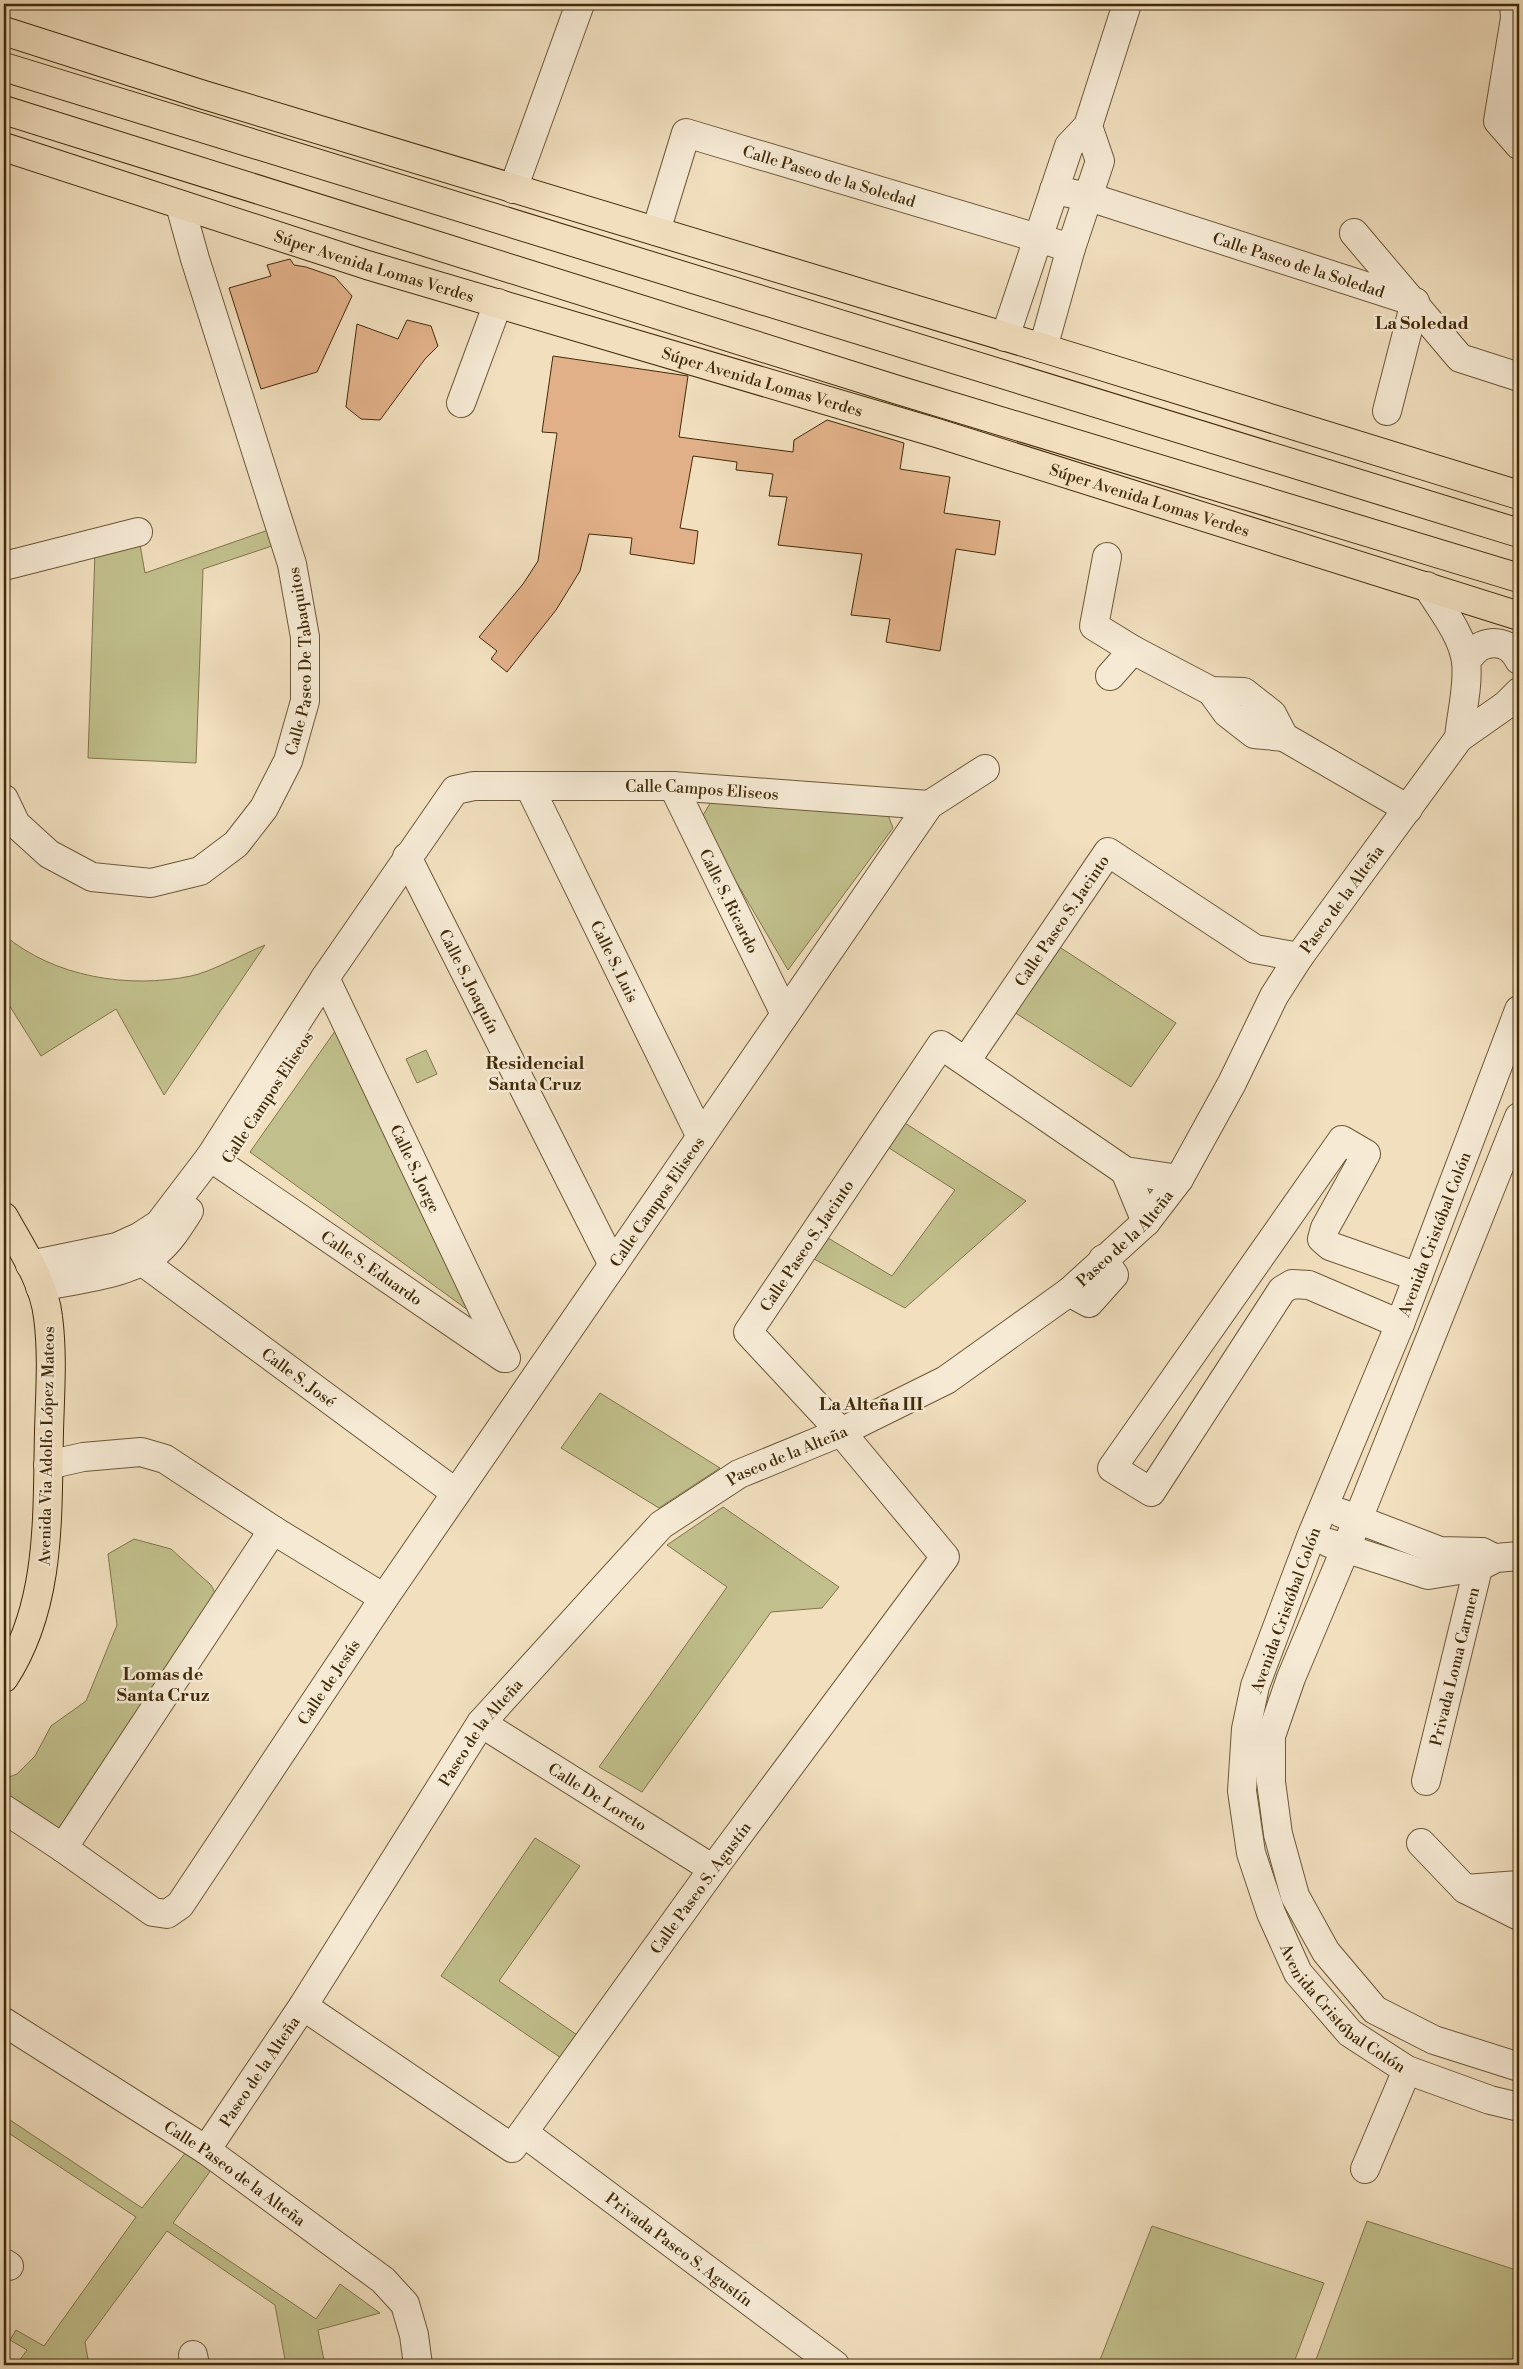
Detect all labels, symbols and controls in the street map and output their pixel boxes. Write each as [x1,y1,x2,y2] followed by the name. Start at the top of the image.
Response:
[740,141,918,212] street label: Calle Paseo de la Soledad
[271,226,477,307] street label: Súper Avenida Lomas Verdes
[1210,228,1387,303] street label: Calle Paseo de la Soledad
[1375,312,1469,335] district label: La Soledad
[659,343,865,422] street label: Súper Avenida Lomas Verdes
[1047,460,1252,542] street label: Súper Avenida Lomas Verdes
[281,565,316,758] street label: Calle Paseo De Tabaquitos
[625,777,779,805] street label: Calle Campos Eliseos
[1296,841,1389,958] street label: Paseo de la Alteña
[694,846,763,957] street label: Calle S. Ricardo
[1011,851,1114,990] street label: Calle Paseo S. Jacinto
[585,917,642,1006] street label: Calle S. Luis
[434,926,504,1037] street label: Calle S. Joaquín
[218,1028,318,1167] street label: Calle Campos Eliseos
[486,1052,585,1096] district label: Residencial Santa Cruz
[385,1122,444,1216] street label: Calle S. Jorge
[606,1133,709,1271] street label: Calle Campos Eliseos
[1394,1149,1476,1321] street label: Avenida Cristóbal Colón
[756,1176,859,1316] street label: Calle Paseo S. Jacinto
[1072,1186,1178,1291] street label: Paseo de la Alteña
[317,1227,426,1310] street label: Calle S. Eduardo
[35,1326,59,1567] street label: Avenida Via Adolfo López Mateos
[257,1344,340,1412] street label: Calle S. José
[819,1393,923,1416] district label: La Alteña III
[723,1421,852,1491] street label: Paseo de la Alteña
[1246,1524,1325,1697] street label: Avenida Cristóbal Colón
[1426,1585,1484,1748] street label: Privada Loma Carmen
[293,1636,365,1729] street label: Calle de Jesús
[117,1663,210,1707] district label: Lomas de Santa Cruz
[435,1674,528,1790] street label: Paseo de la Alteña
[544,1759,650,1836] street label: Calle De Loreto
[646,1818,756,1958] street label: Calle Paseo S. Agustín
[1275,1940,1409,2078] street label: Avenida Cristóbal Colón
[215,2012,305,2131] street label: Paseo de la Alteña
[160,2117,310,2231] street label: Calle Paseo de la Alteña
[601,2188,757,2311] street label: Privada Paseo S. Agustín

